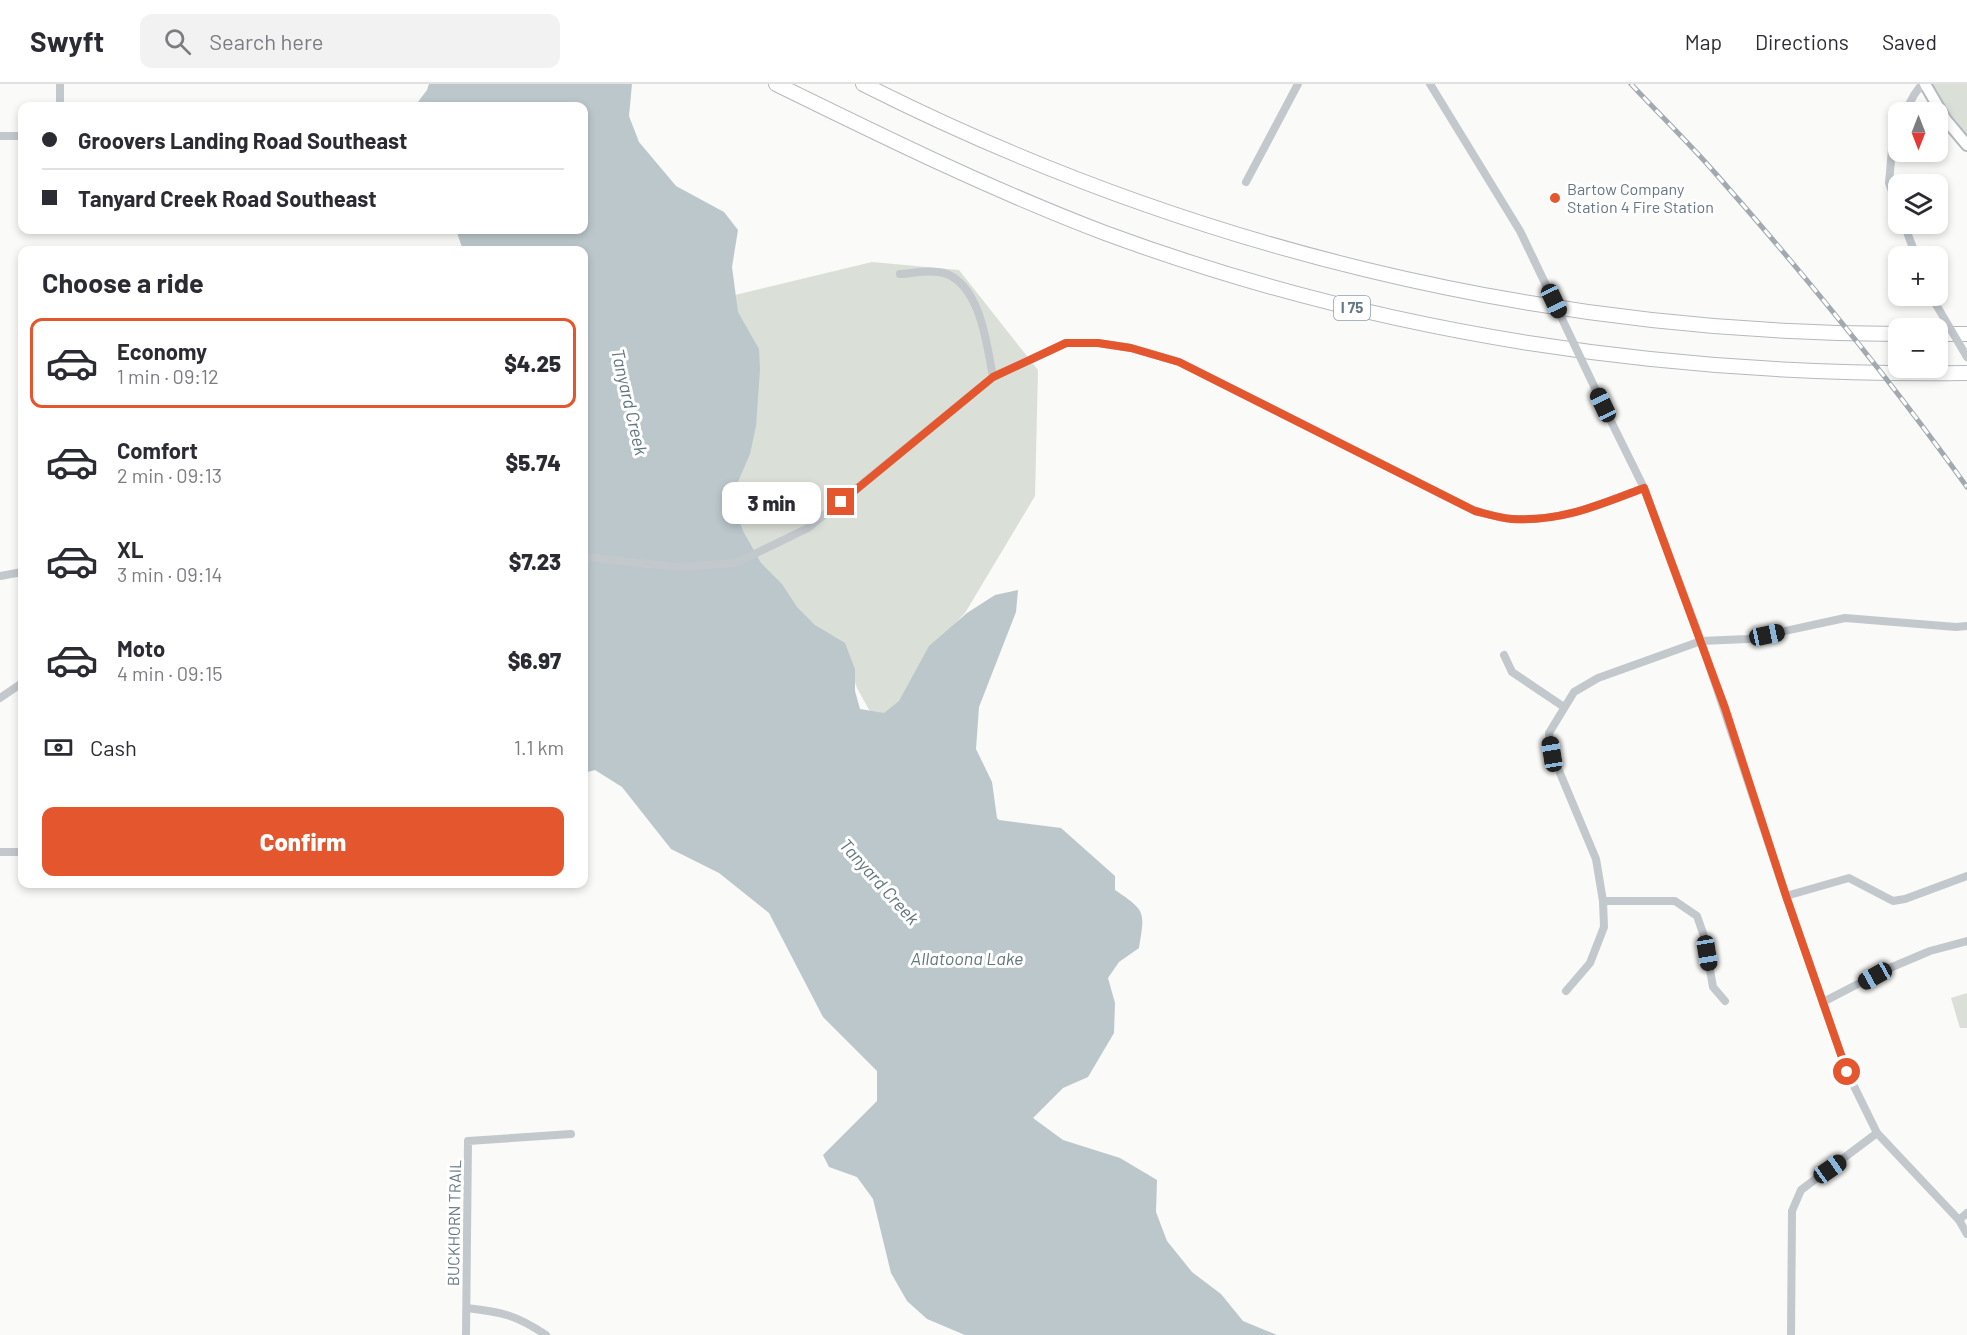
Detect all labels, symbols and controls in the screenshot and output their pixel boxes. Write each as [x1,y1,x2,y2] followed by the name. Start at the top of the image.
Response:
[140,14,560,68] search box
[30,24,104,58] text: Swyft
[161,25,194,58] icon: search
[209,28,324,54] text: Search here
[1685,29,1722,54] text: Map
[1755,29,1849,54] text: Directions
[1882,29,1937,54] text: Saved
[1888,102,1948,162] north arrow
[1888,102,1948,378] map controls
[78,127,407,153] text: Groovers Landing Road Southeast
[1888,174,1948,234] button: layers
[1567,179,1714,216] place label: Bartow Company Station 4 Fire Station
[78,185,377,211] text: Tanyard Creek Road Southeast
[1548,191,1562,205] marker: Bartow Company Station 4 Fire Station
[1888,246,1948,306] button: +
[42,266,204,298] text: Choose a ride
[1538,281,1570,321] car
[1334,296,1370,320] road number: I 75
[1888,318,1948,378] button: −
[45,336,99,390] icon: car
[117,338,207,364] text: Economy
[607,346,653,457] water label: Tanyard Creek
[504,350,561,376] text: $4.25
[117,364,219,388] text: 1 min · 09:12
[1587,385,1619,425] car
[45,435,99,489] icon: car
[117,437,198,463] text: Comfort
[506,449,561,475] text: $5.74
[117,463,222,487] text: 2 min · 09:13
[721,481,820,523] callout: 3 min
[827,488,854,515] route end
[748,491,795,515] text: 3 min
[45,534,99,588] icon: car
[117,536,143,562] text: XL
[509,548,561,574] text: $7.23
[117,562,222,586] text: 3 min · 09:14
[1748,622,1786,648] car
[45,633,99,687] icon: car
[117,635,165,661] text: Moto
[508,647,561,673] text: $6.97
[117,661,222,685] text: 4 min · 09:15
[42,731,75,764] icon: cash
[90,734,137,760] text: Cash
[514,735,564,759] text: 1.1 km
[1540,735,1564,773] car
[42,807,564,876] button: Confirm
[835,834,924,929] water label: Tanyard Creek
[1695,934,1719,972] car
[911,947,1023,969] water label: Allatoona Lake
[1855,959,1895,993] car
[1833,1058,1860,1085] route start
[1810,1151,1850,1187] car
[443,1160,464,1286] street label: BUCKHORN TRAIL

